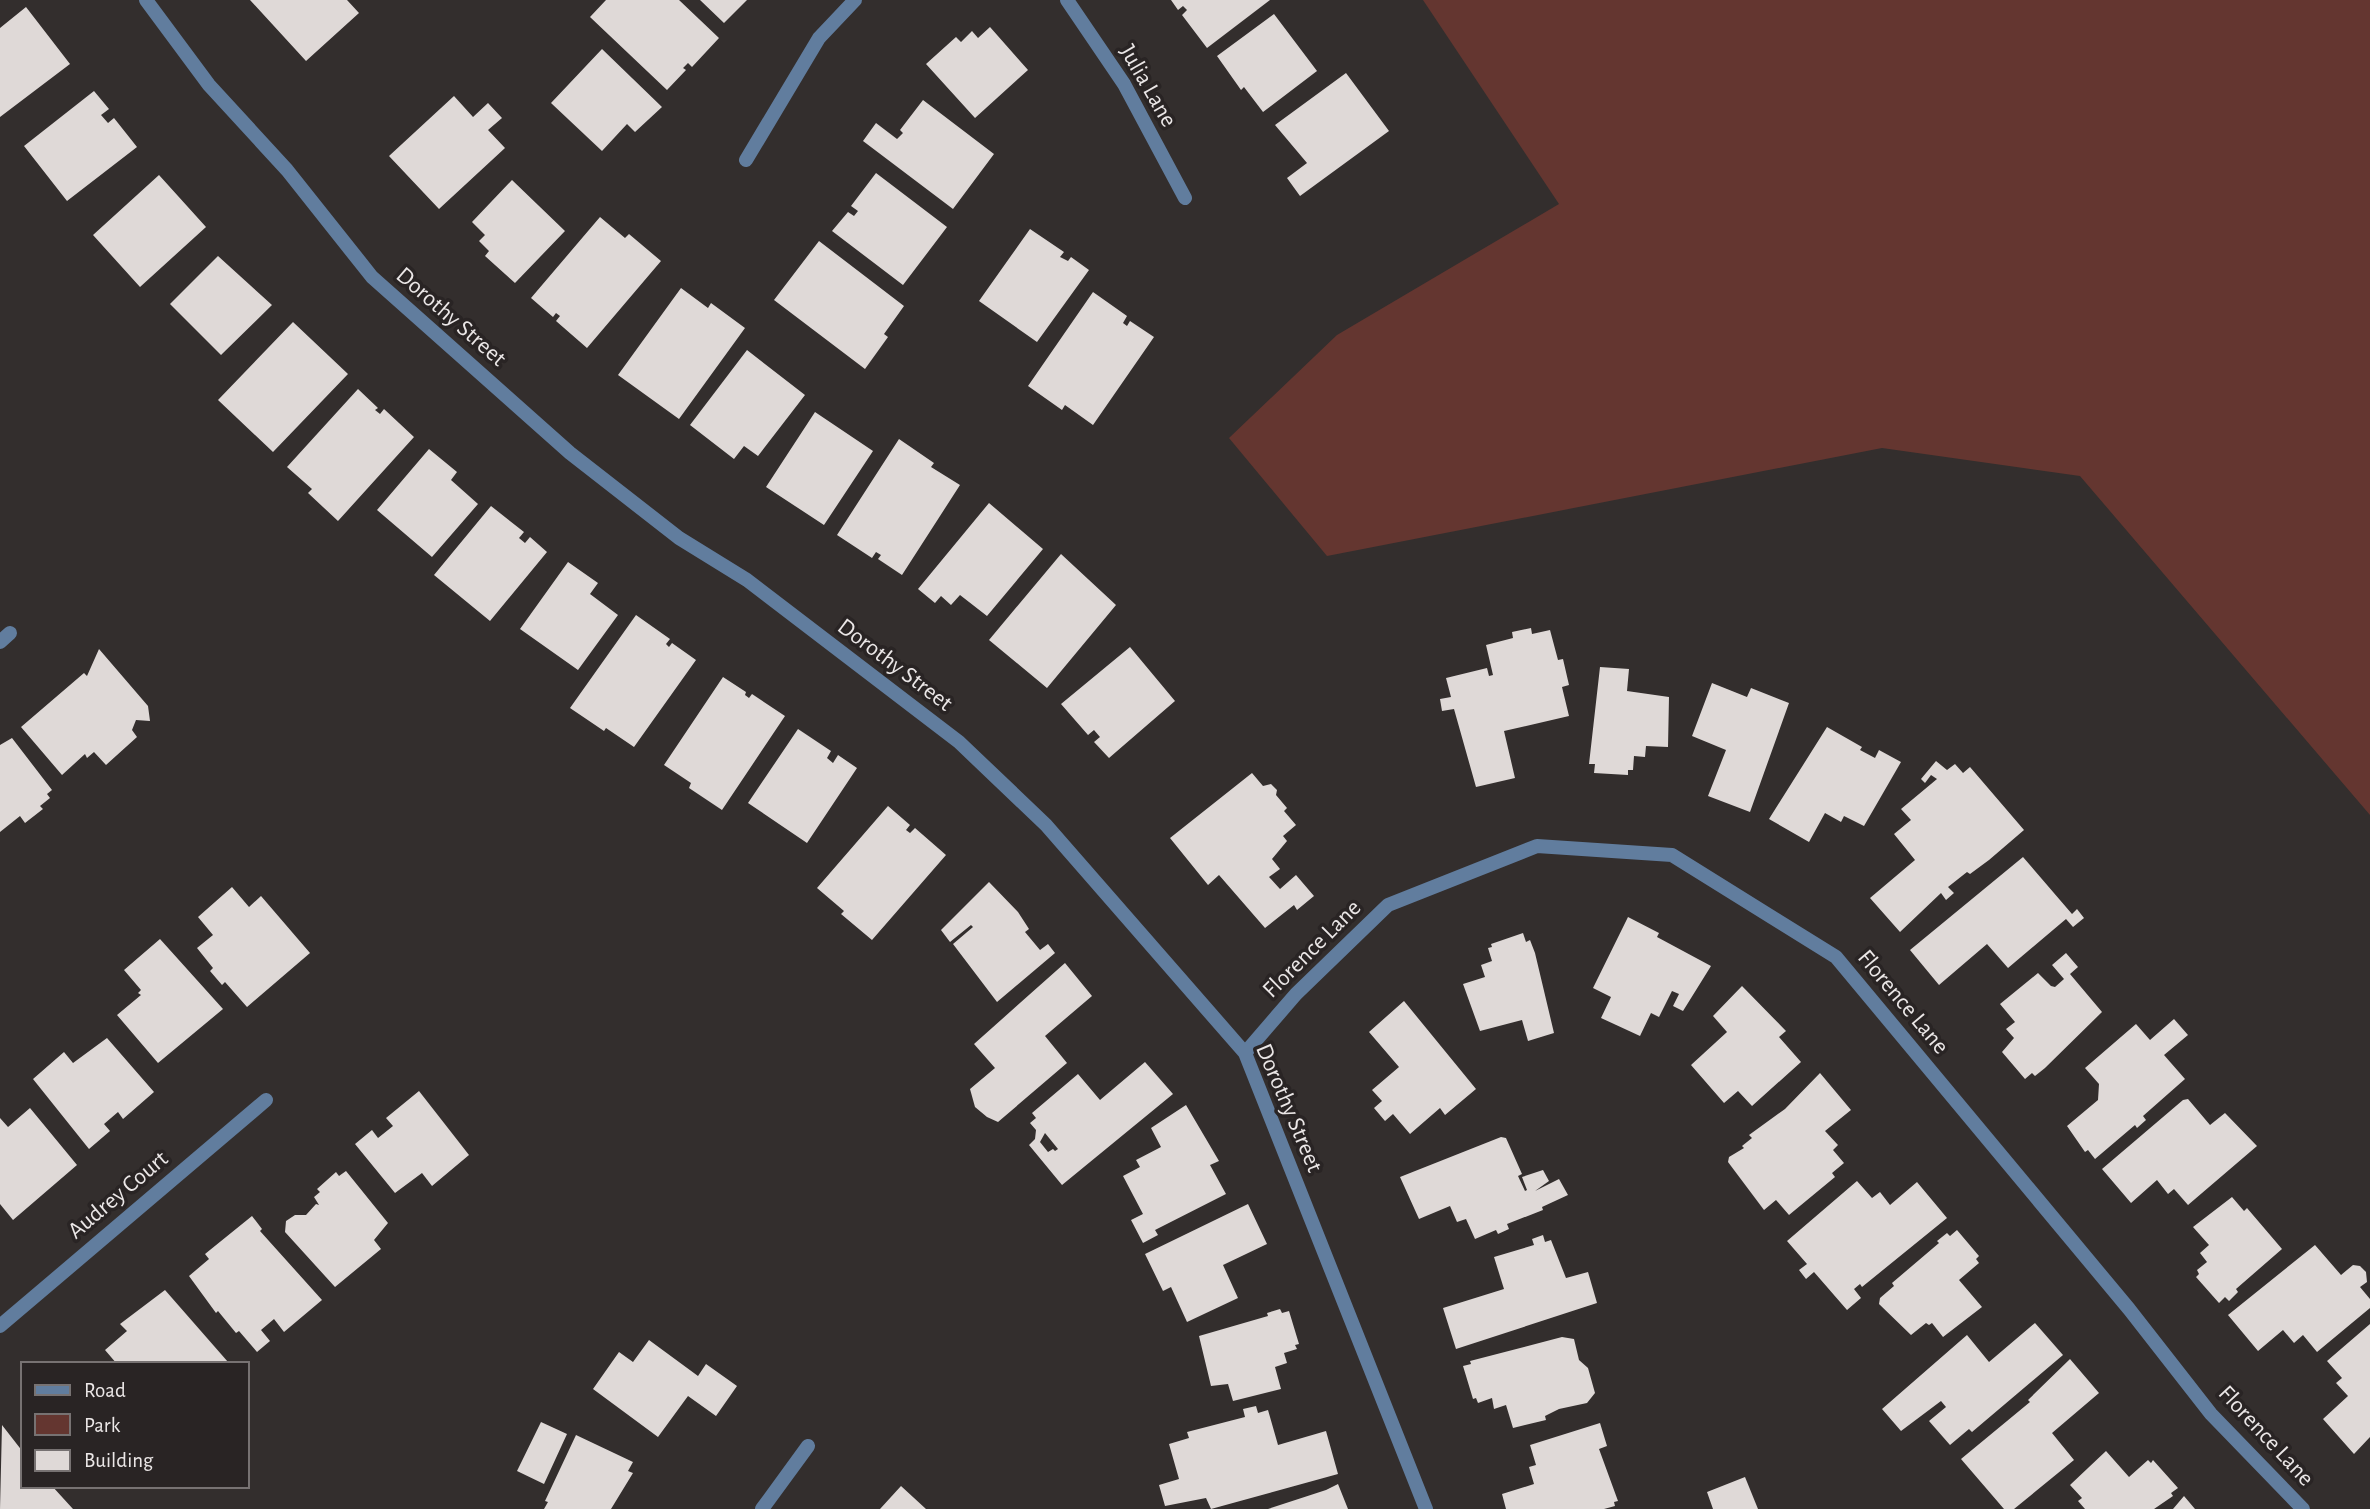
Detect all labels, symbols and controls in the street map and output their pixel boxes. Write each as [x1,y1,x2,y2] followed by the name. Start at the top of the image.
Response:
[1115,41,1181,131] street label: Julia Lane
[391,263,511,371] street label: Dorothy Street
[833,614,957,716] street label: Dorothy Street
[1258,895,1366,1003] street label: Florence Lane
[1853,945,1953,1059] street label: Florence Lane
[1251,1040,1327,1176] street label: Dorothy Street
[63,1146,173,1243] street label: Audrey Court
[21,1362,248,1488] legend
[84,1380,126,1401] text: Road
[2214,1381,2318,1491] street label: Florence Lane
[84,1415,121,1436] text: Park
[84,1450,154,1471] text: Building

